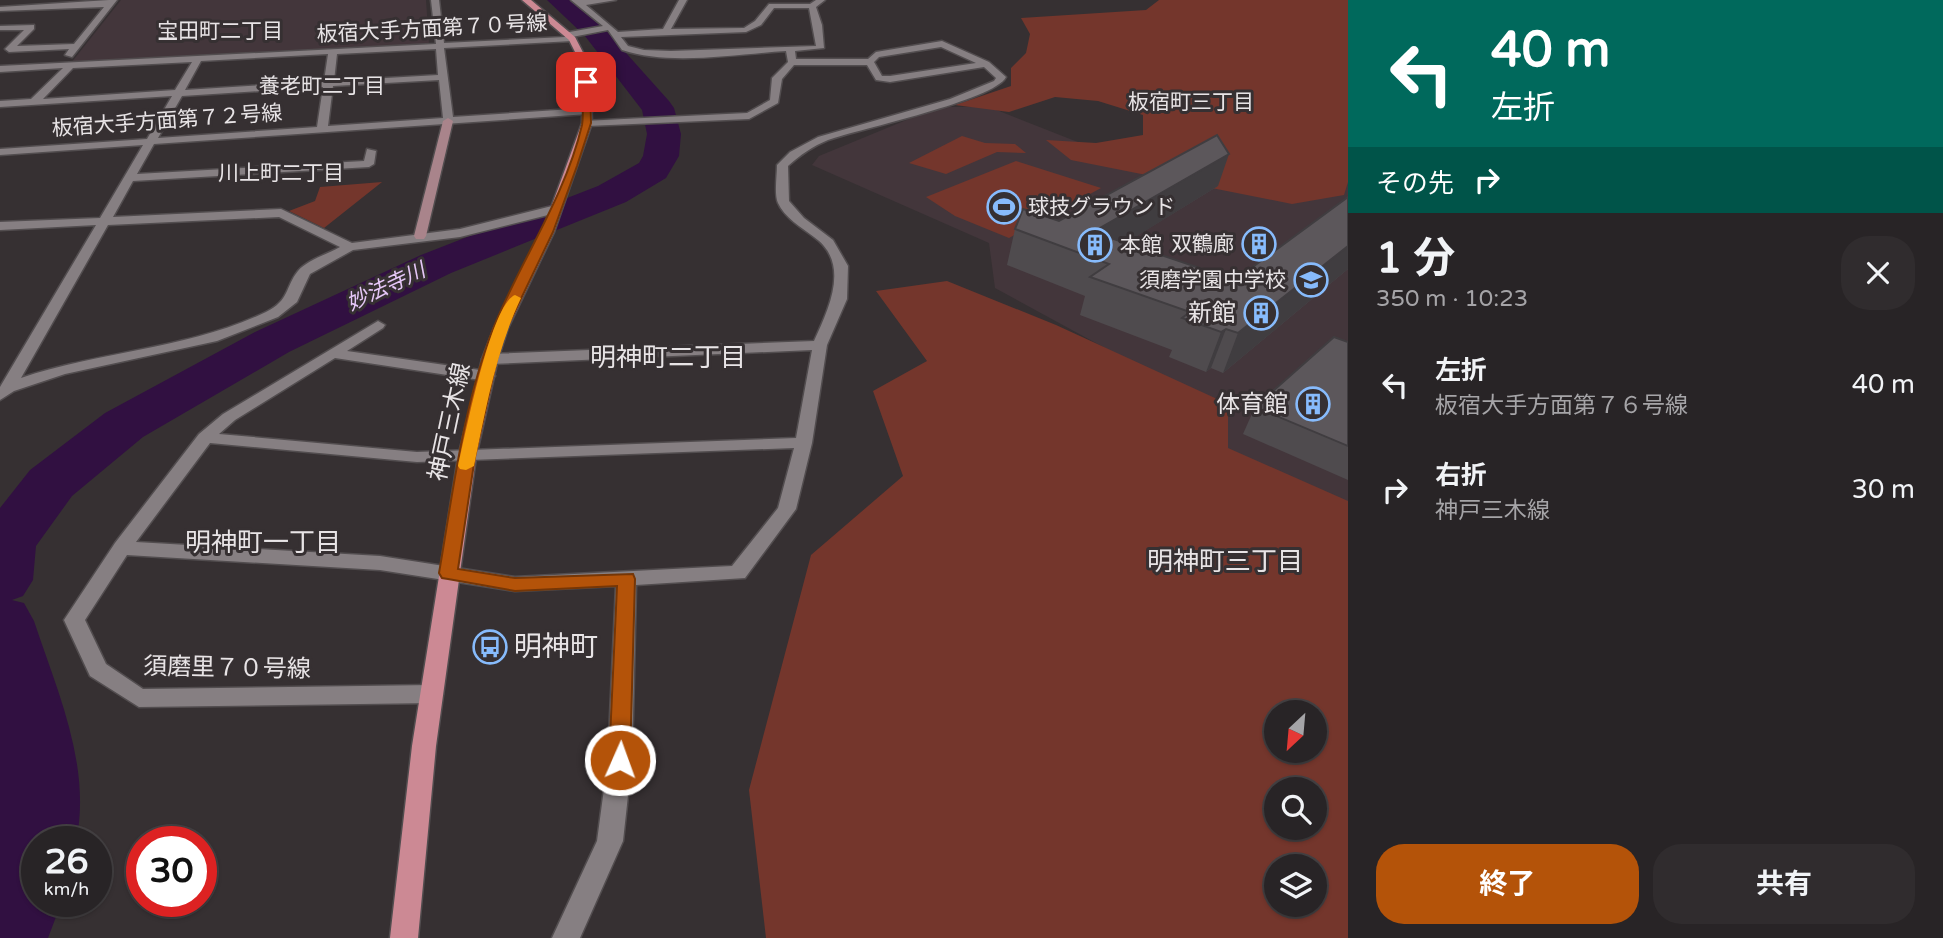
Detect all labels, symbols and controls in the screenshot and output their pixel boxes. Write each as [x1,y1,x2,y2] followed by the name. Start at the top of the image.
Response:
[316,10,548,48] street label: 板宿大手方面第７０号線
[157,19,283,44] district label: 宝田町二丁目
[1491,21,1610,80] text: 40 m
[1376,28,1467,119] icon: left
[556,52,616,112] pin
[567,63,605,101] icon: arrive
[259,74,385,99] district label: 養老町二丁目
[1491,89,1555,127] text: 左折
[1128,90,1254,115] district label: 板宿町三丁目
[51,100,283,142] street label: 板宿大手方面第７２号線
[218,161,344,186] district label: 川上町二丁目
[1468,161,1506,199] icon: right
[1376,168,1454,199] text: その先
[985,188,1023,226] sports icon: 球技グラウンド
[1028,195,1175,220] place label: 球技グラウンド
[1240,225,1278,263] building icon: 双鶴廊
[1076,226,1114,264] building icon: 本館
[1171,232,1234,257] place label: 双鶴廊
[1120,233,1162,258] place label: 本館
[1376,233,1455,284] text: 1 分
[1841,236,1915,310] button: close
[343,257,431,316] water label: 妙法寺川
[1292,261,1330,299] school or university icon: 須磨学園中学校
[1139,268,1286,293] place label: 須磨学園中学校
[1376,285,1528,313] text: 350 m · 10:23
[1242,294,1280,332] building icon: 新館
[1188,299,1236,328] place label: 新館
[590,342,746,373] district label: 明神町二丁目
[1435,355,1487,386] text: 左折
[423,360,477,484] street label: 神戸三木線
[1376,366,1414,404] icon: left
[1852,369,1915,400] text: 40 m
[1294,385,1332,423] building icon: 体育館
[1216,390,1288,419] place label: 体育館
[1435,392,1688,420] text: 板宿大手方面第７６号線
[1435,460,1487,491] text: 右折
[1376,471,1414,509] icon: right
[1852,474,1915,505] text: 30 m
[1435,497,1550,525] text: 神戸三木線
[185,527,341,558] district label: 明神町一丁目
[1147,546,1303,577] district label: 明神町三丁目
[471,628,509,666] bus stop icon: 明神町
[514,630,598,664] place label: 明神町
[143,652,311,684] street label: 須磨里７０号線
[1264,700,1326,763] north arrow
[1264,700,1327,917] map controls
[583,723,657,797] position arrow
[1264,777,1327,840] button: search
[126,826,217,917] speed limit sign: 30
[45,841,88,883] text: 26
[1376,844,1639,924] button: 終了
[1653,844,1915,924] button: 共有
[1264,854,1327,917] button: layers
[44,878,89,900] text: km/h

